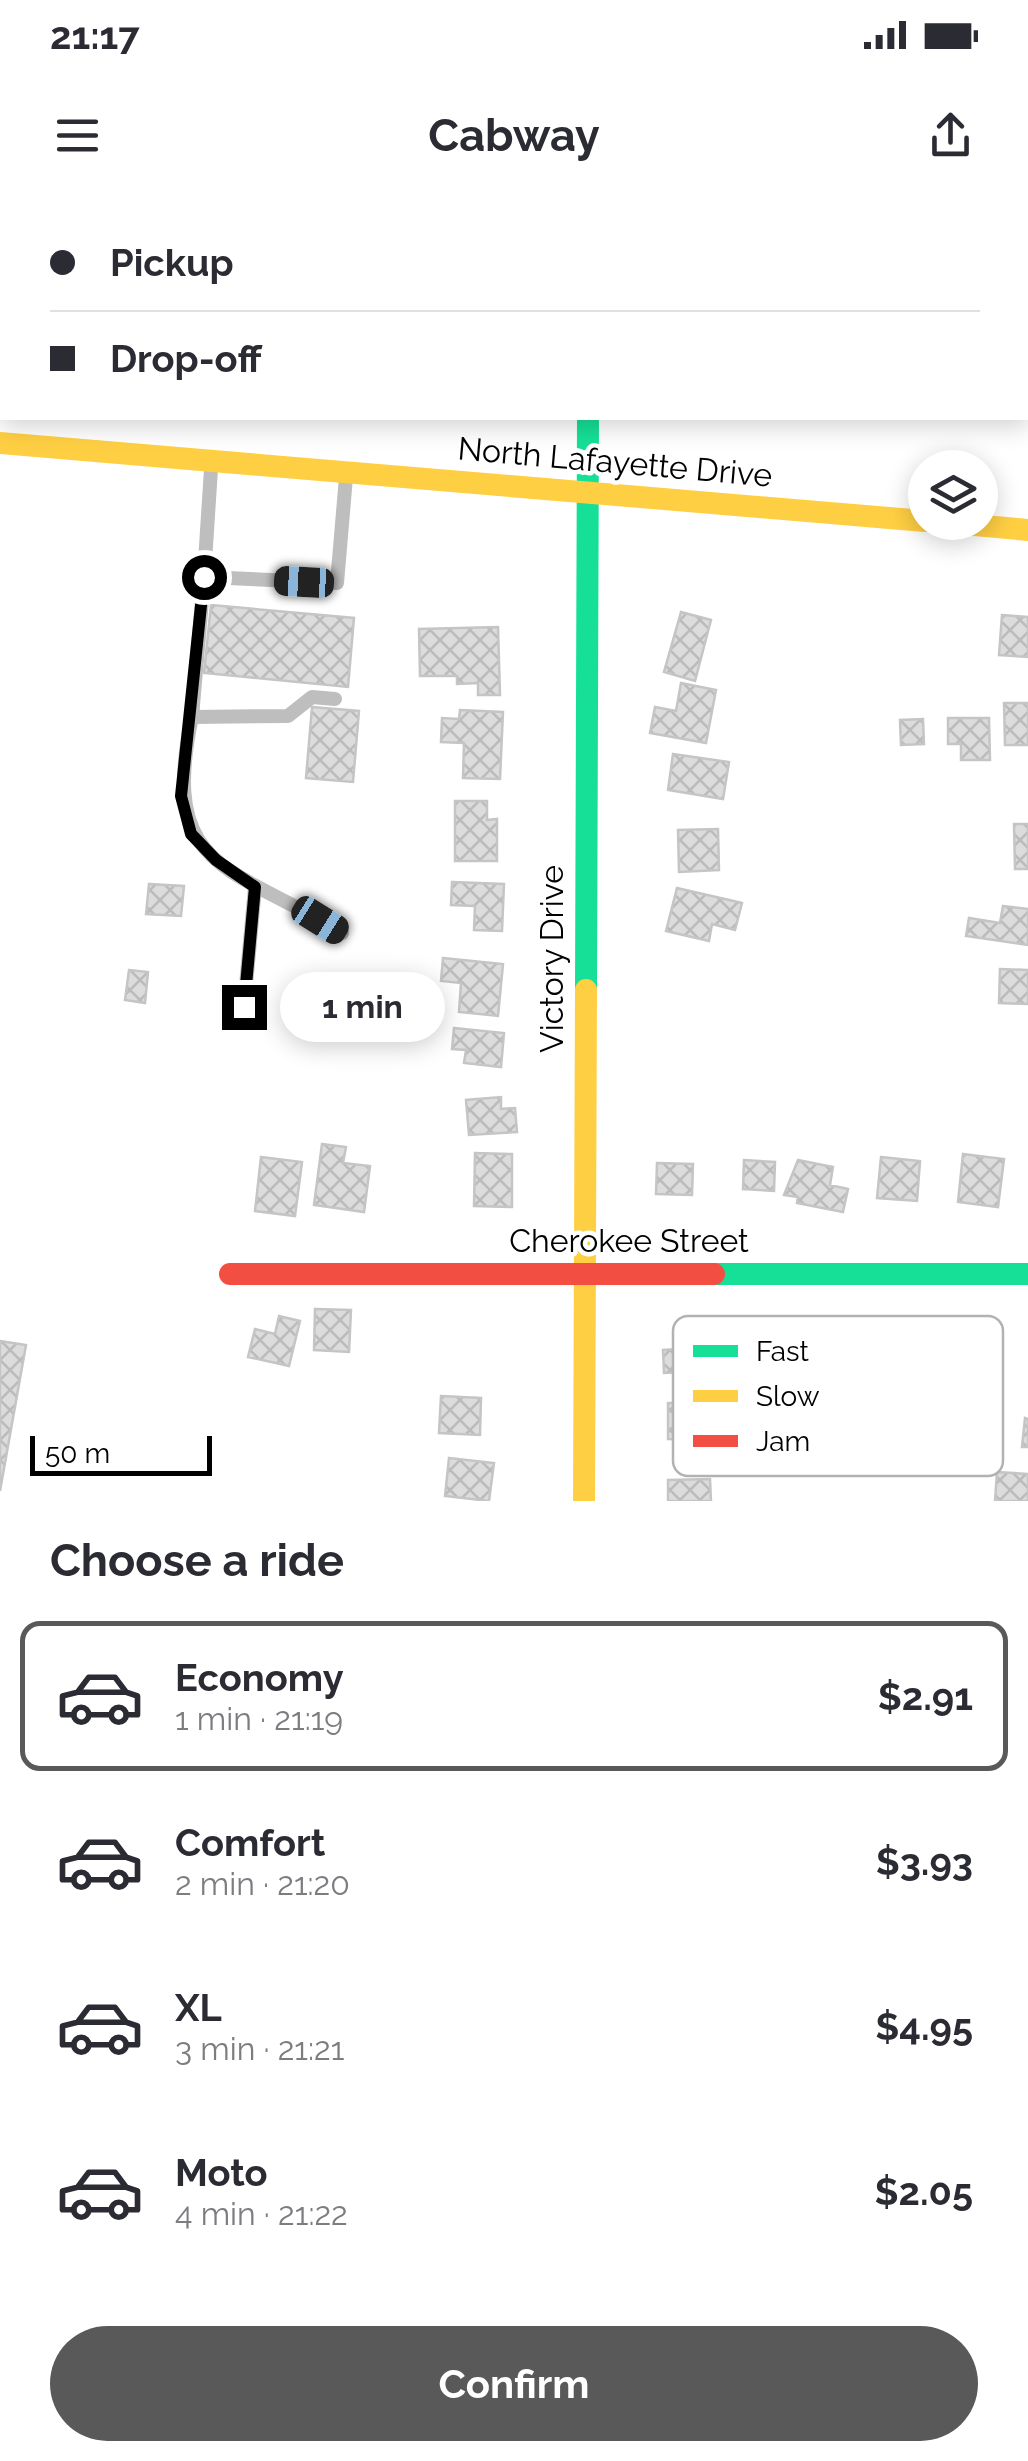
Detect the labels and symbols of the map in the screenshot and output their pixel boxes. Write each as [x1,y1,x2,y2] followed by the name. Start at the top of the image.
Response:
[456,429,774,494] street label: North Lafayette Drive
[182,555,227,600] route start
[273,565,335,599] car
[533,865,570,1053] street label: Victory Drive
[287,891,353,949] car
[279,972,444,1042] callout: 1 min
[222,985,267,1030] route end
[509,1222,749,1259] street label: Cherokee Street
[673,1316,1003,1476] legend
[756,1335,809,1368] text: Fast
[756,1380,820,1413] text: Slow
[756,1425,810,1458] text: Jam
[30,1431,212,1476] scale bar

